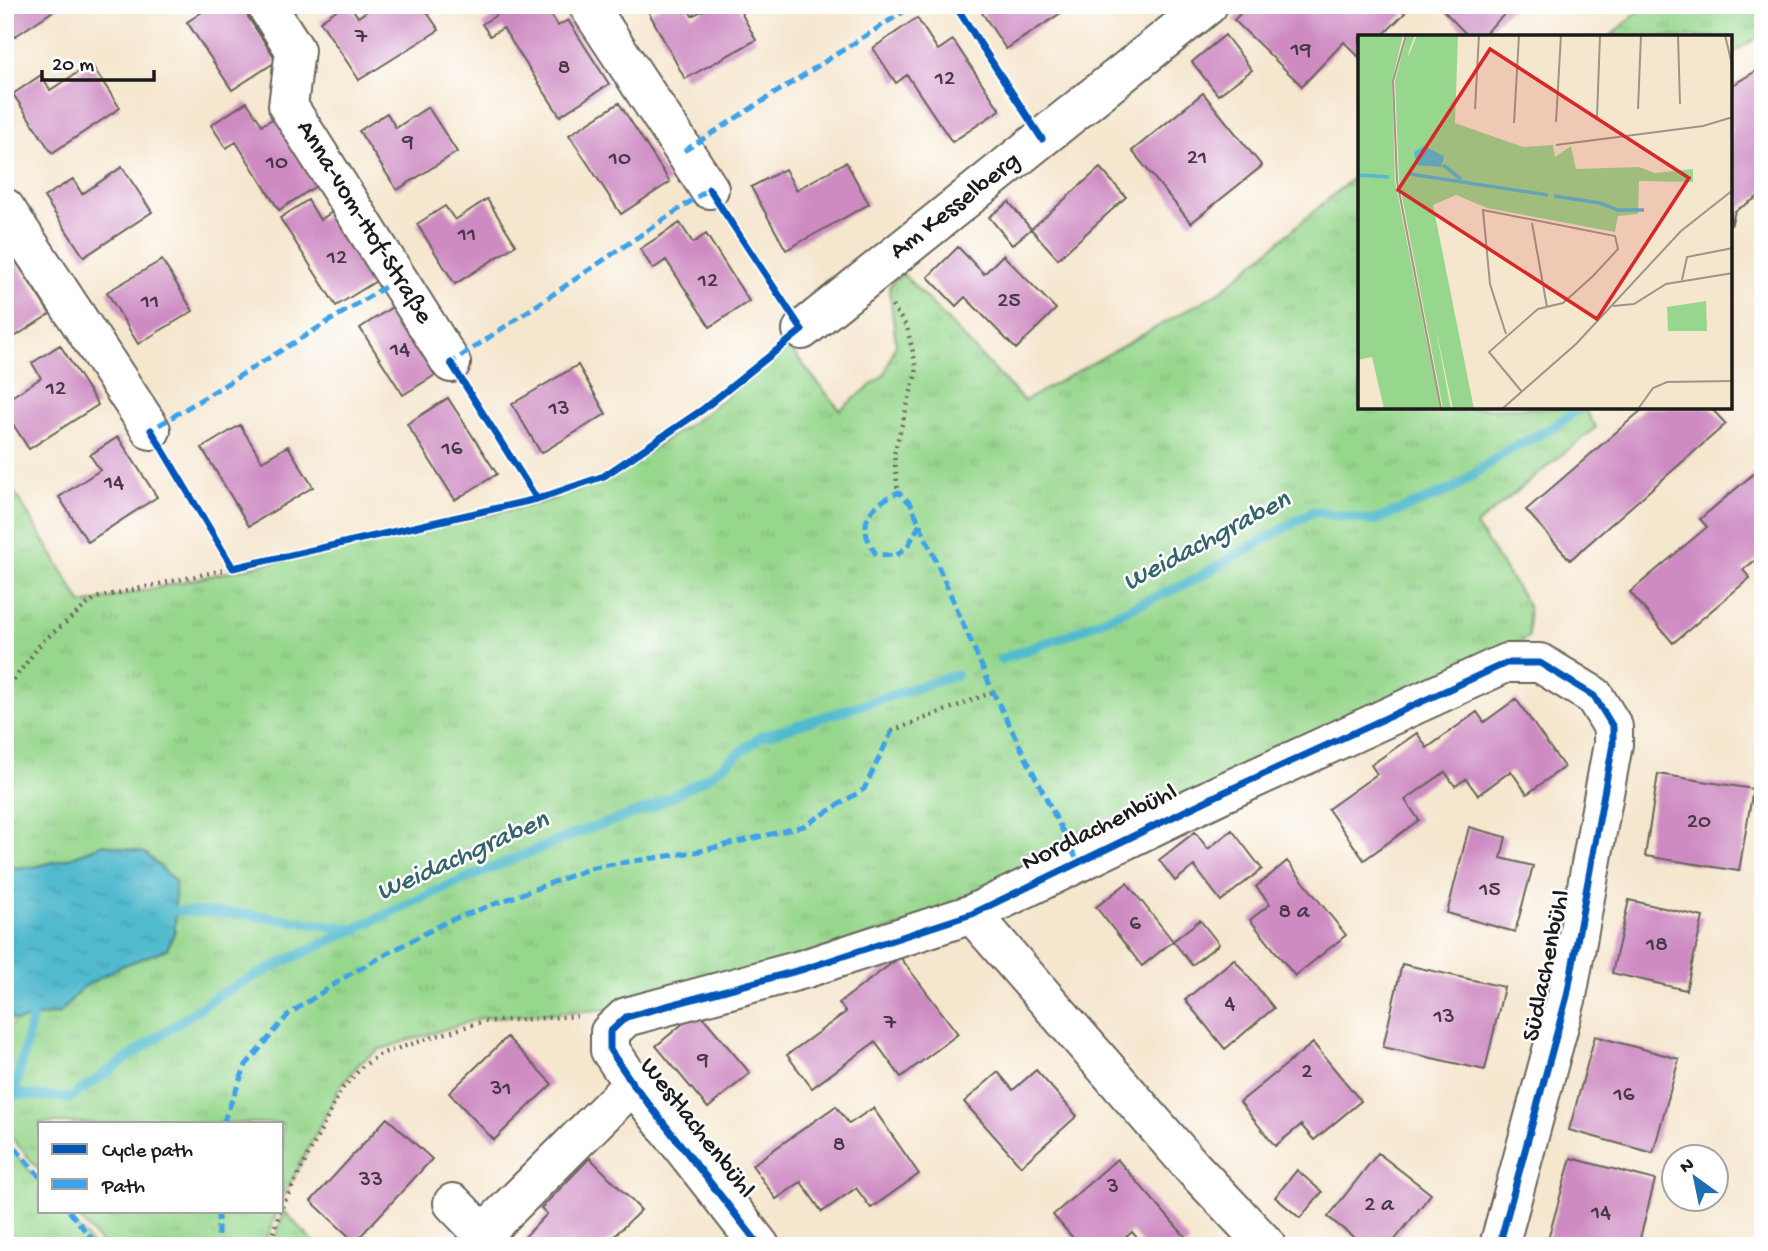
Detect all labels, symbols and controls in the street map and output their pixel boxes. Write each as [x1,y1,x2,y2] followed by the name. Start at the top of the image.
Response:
[354,24,368,51] house number: 7
[1358,35,1733,410] inset map
[1290,37,1312,64] house number: 19
[42,38,154,82] scale bar
[52,54,94,79] text: 20 m
[558,55,570,82] house number: 8
[934,66,955,93] house number: 12
[288,115,439,331] street label: Anna-vom-Hof-Straße
[401,129,414,156] house number: 9
[1187,145,1207,172] house number: 21
[608,146,631,173] house number: 10
[885,146,1027,268] street label: Am Kesselberg
[265,150,288,177] house number: 10
[457,222,476,249] house number: 11
[326,245,347,272] house number: 12
[697,268,718,295] house number: 12
[997,288,1021,315] house number: 25
[140,289,159,316] house number: 11
[389,337,410,364] house number: 14
[45,376,66,403] house number: 12
[547,396,570,423] house number: 13
[441,436,463,463] house number: 16
[103,470,124,497] house number: 14
[1118,484,1297,600] water label: Weidachgraben
[1017,778,1183,880] street label: Nordlachenbühl
[372,804,555,910] water label: Weidachgraben
[1687,809,1711,836] house number: 20
[1478,877,1501,904] house number: 15
[1517,888,1579,1044] street label: Südlachenbühl
[1279,899,1311,926] house number: 8 a
[1129,911,1141,938] house number: 6
[1645,932,1668,959] house number: 18
[1225,991,1236,1018] house number: 4
[1432,1004,1455,1031] house number: 13
[883,1010,897,1037] house number: 7
[696,1047,709,1074] house number: 9
[631,1052,761,1206] street label: Westlachenbühl
[1301,1059,1313,1086] house number: 2
[489,1076,512,1103] house number: 31
[1613,1082,1635,1109] house number: 16
[38,1122,284,1212] legend
[833,1132,845,1159] house number: 8
[102,1140,193,1165] text: Cycle path
[1660,1142,1730,1212] north arrow
[1676,1154,1699,1180] text: N
[358,1167,383,1194] house number: 33
[1106,1174,1119,1201] house number: 3
[101,1176,145,1201] text: Path
[1364,1192,1395,1219] house number: 2 a
[1590,1200,1611,1227] house number: 14

